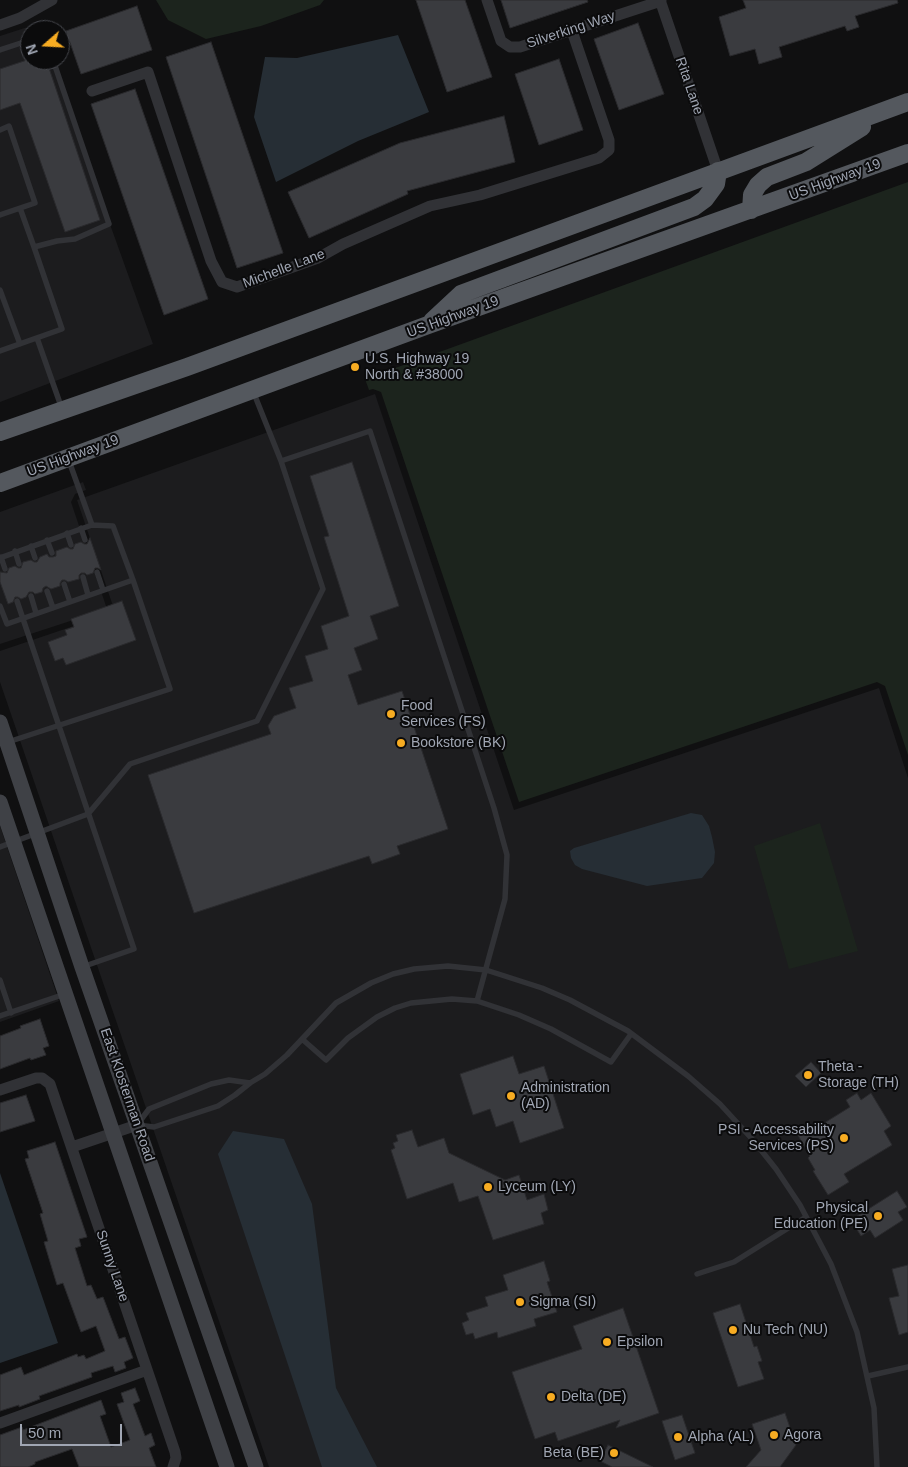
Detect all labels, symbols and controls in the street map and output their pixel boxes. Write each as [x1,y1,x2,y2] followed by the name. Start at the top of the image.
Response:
[525,8,617,52] street label: Silverking Way
[20,20,70,70] north arrow
[23,42,41,57] text: N
[671,55,707,117] street label: Rita Lane
[787,156,883,204] street label: US Highway 19
[241,246,327,292] street label: Michelle Lane
[405,293,501,341] street label: US Highway 19
[365,351,469,384] place label: U.S. Highway 19 North & #38000
[349,361,361,373] marker: U.S. Highway 19 North & #38000
[25,432,121,480] street label: US Highway 19
[401,698,486,730] place label: Food Services (FS)
[385,708,397,720] marker: Food Services (FS)
[411,735,506,751] place label: Bookstore (BK)
[395,737,407,749] marker: Bookstore (BK)
[96,1026,158,1164] street label: East Klosterman Road
[818,1059,899,1092] place label: Theta - Storage (TH)
[802,1069,814,1081] marker: Theta - Storage (TH)
[521,1080,610,1112] place label: Administration (AD)
[505,1090,517,1102] marker: Administration (AD)
[718,1122,834,1154] place label: PSI - Accessability Services (PS)
[838,1132,850,1144] marker: PSI - Accessability Services (PS)
[498,1179,576,1195] place label: Lyceum (LY)
[482,1181,494,1193] marker: Lyceum (LY)
[774,1200,868,1232] place label: Physical Education (PE)
[872,1210,884,1222] marker: Physical Education (PE)
[92,1228,132,1304] street label: Sunny Lane
[530,1294,596,1310] place label: Sigma (SI)
[514,1296,526,1308] marker: Sigma (SI)
[743,1322,828,1338] place label: Nu Tech (NU)
[727,1324,739,1336] marker: Nu Tech (NU)
[617,1334,663,1350] place label: Epsilon
[601,1336,613,1348] marker: Epsilon
[561,1389,626,1405] place label: Delta (DE)
[545,1391,557,1403] marker: Delta (DE)
[22,1414,125,1446] scale bar
[28,1424,61,1441] text: 50 m
[784,1427,821,1443] place label: Agora
[688,1429,754,1445] place label: Alpha (AL)
[768,1429,780,1441] marker: Agora
[672,1431,684,1443] marker: Alpha (AL)
[543,1445,604,1461] place label: Beta (BE)
[608,1447,620,1459] marker: Beta (BE)

